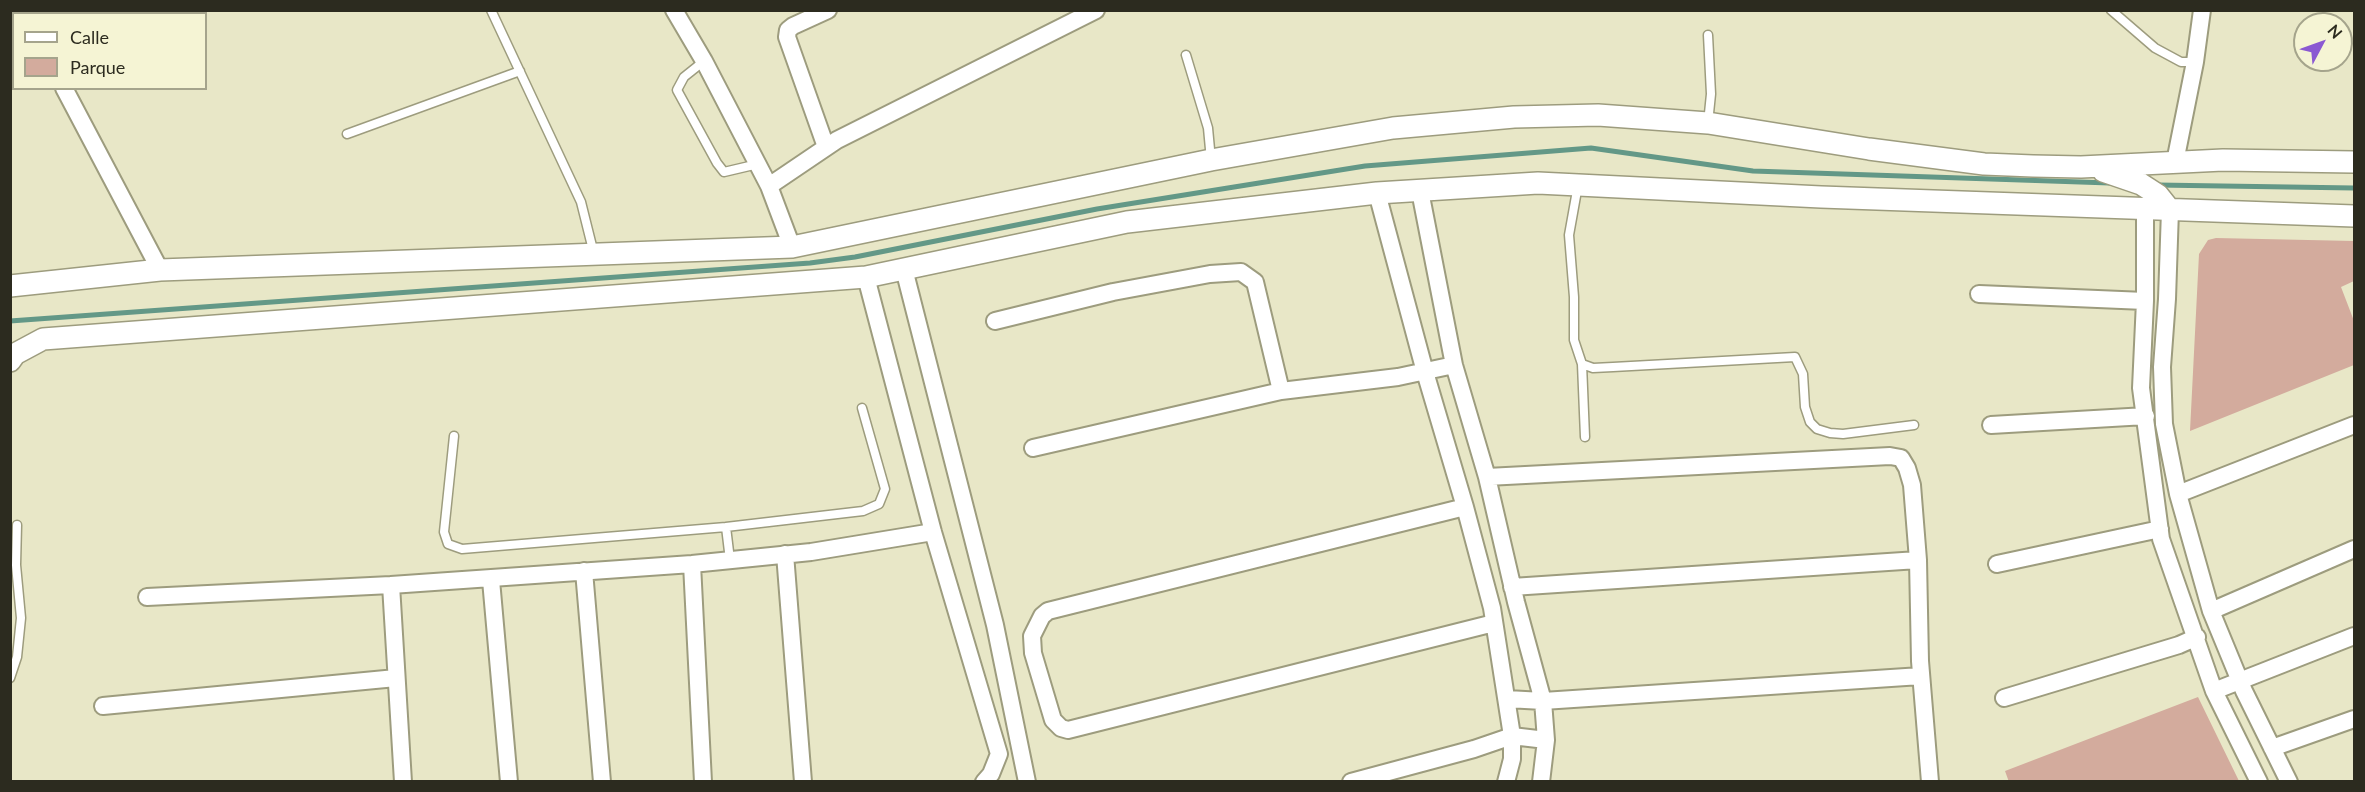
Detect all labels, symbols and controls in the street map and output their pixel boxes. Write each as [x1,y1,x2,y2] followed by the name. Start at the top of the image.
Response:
[12,12,207,90] legend
[2293,12,2353,72] north arrow
[2324,20,2347,42] text: N
[70,26,109,48] text: Calle
[70,56,125,78] text: Parque

